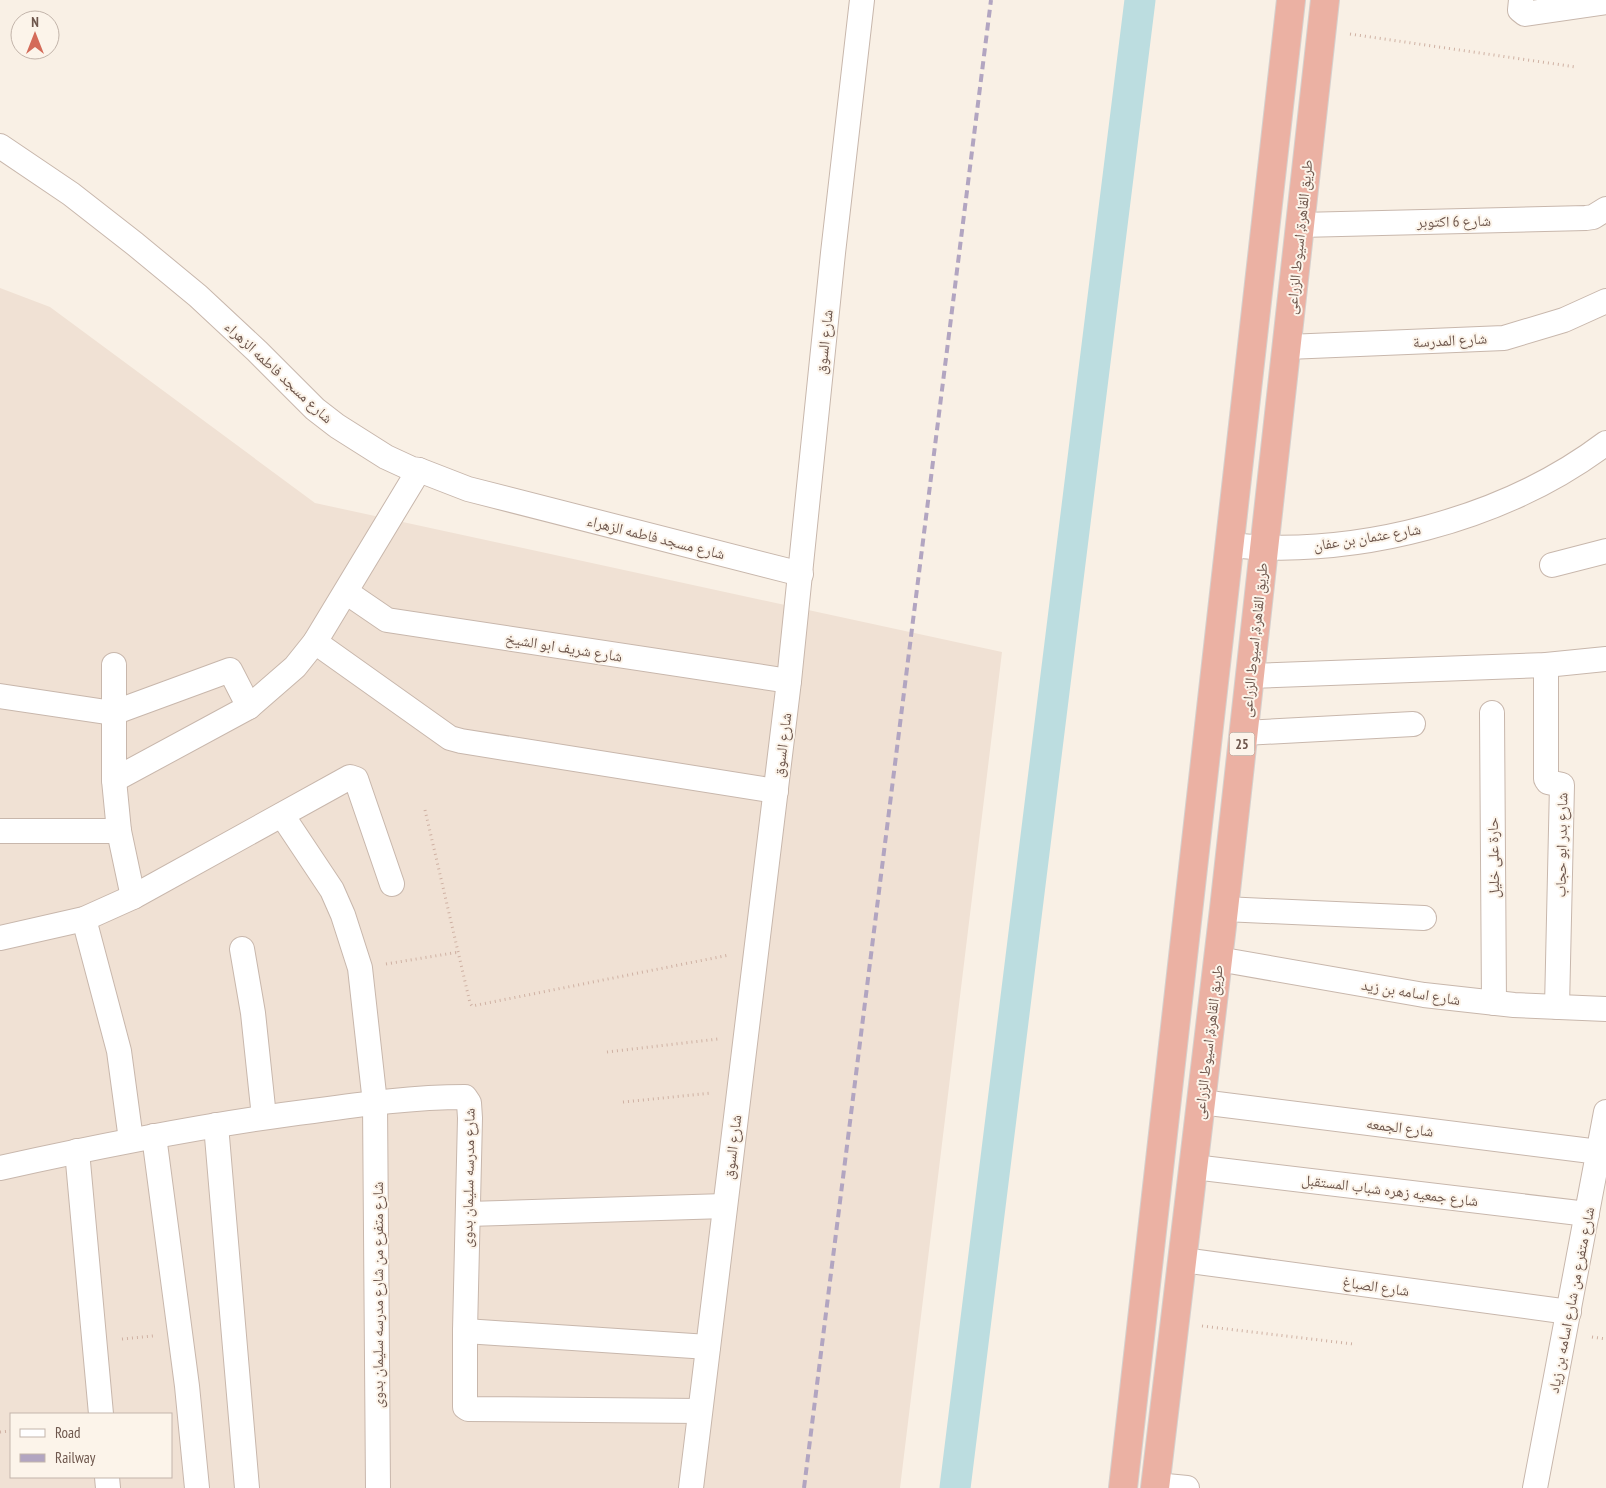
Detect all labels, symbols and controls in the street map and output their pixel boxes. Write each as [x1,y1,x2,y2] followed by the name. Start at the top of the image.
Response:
[10,10,60,60] north arrow
[31,13,39,31] text: N
[1281,158,1318,316] street label: طريق القاهرة, اسيوط الزراعى
[1416,211,1491,232] street label: شارع 6 اكتوبر
[811,309,838,375] street label: شارع السوق
[220,317,337,428] street label: شارع مسجد فاطمه الزهراء
[1412,329,1488,352] street label: شارع المدرسة
[585,511,727,564] street label: شارع مسجد فاطمه الزهراء
[1312,519,1422,556] street label: شارع عثمان بن عفان
[1236,561,1273,719] street label: طريق القاهرة, اسيوط الزراعى
[504,628,624,667] street label: شارع شريف ابو الشيخ
[769,711,796,779] street label: شارع السوق
[1230,732,1254,756] road number: 25
[1551,792,1572,898] street label: شارع بدر ابو حجاب
[1483,817,1504,898] street label: حارة على خليل
[1189,963,1228,1121] street label: طريق القاهرة, اسيوط الزراعى
[1360,975,1462,1010] street label: شارع اسامه بن زيد
[457,1108,480,1248] street label: شارع مدرسه سليمان بدوى
[719,1113,746,1181] street label: شارع السوق
[1365,1113,1435,1142] street label: شارع الجمعه
[1300,1170,1480,1211] street label: شارع جمعيه زهره شباب المستقبل
[368,1182,388,1408] street label: شارع متفرع من شارع مدرسه سليمان بدوى
[1544,1205,1599,1395] street label: شارع متفرع من شارع اسامه بن زياد
[1341,1272,1411,1301] street label: شارع الصباغ
[10,1413,172,1478] legend
[55,1423,81,1442] text: Road
[55,1448,96,1467] text: Railway

